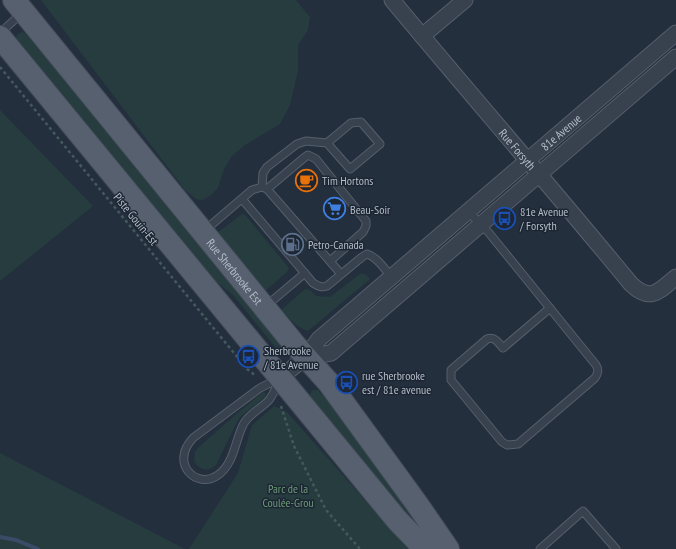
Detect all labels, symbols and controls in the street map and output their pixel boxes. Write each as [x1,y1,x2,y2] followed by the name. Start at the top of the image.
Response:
[537,110,584,153] street label: 81e Avenue
[496,125,539,173] street label: Rue Forsyth
[294,167,320,193] cafe icon: Tim Hortons
[322,173,373,188] place label: Tim Hortons
[110,190,162,249] street label: Piste Gouin-Est
[321,196,347,222] supermarket icon: Beau-Soir
[350,202,391,217] place label: Beau-Soir
[519,204,568,233] place label: 81e Avenue / Forsyth
[492,205,518,231] bus stop icon: 81e Avenue / Forsyth
[280,231,306,257] fuel station icon: Petro-Canada
[204,235,267,308] street label: Rue Sherbrooke Est
[308,237,364,252] place label: Petro-Canada
[263,343,318,372] place label: Sherbrooke / 81e Avenue
[235,344,261,370] bus stop icon: Sherbrooke / 81e Avenue
[362,368,431,397] place label: rue Sherbrooke est / 81e avenue
[334,369,360,395] bus stop icon: rue Sherbrooke est / 81e avenue
[262,481,314,510] park label: Parc de la Coulée-Grou

